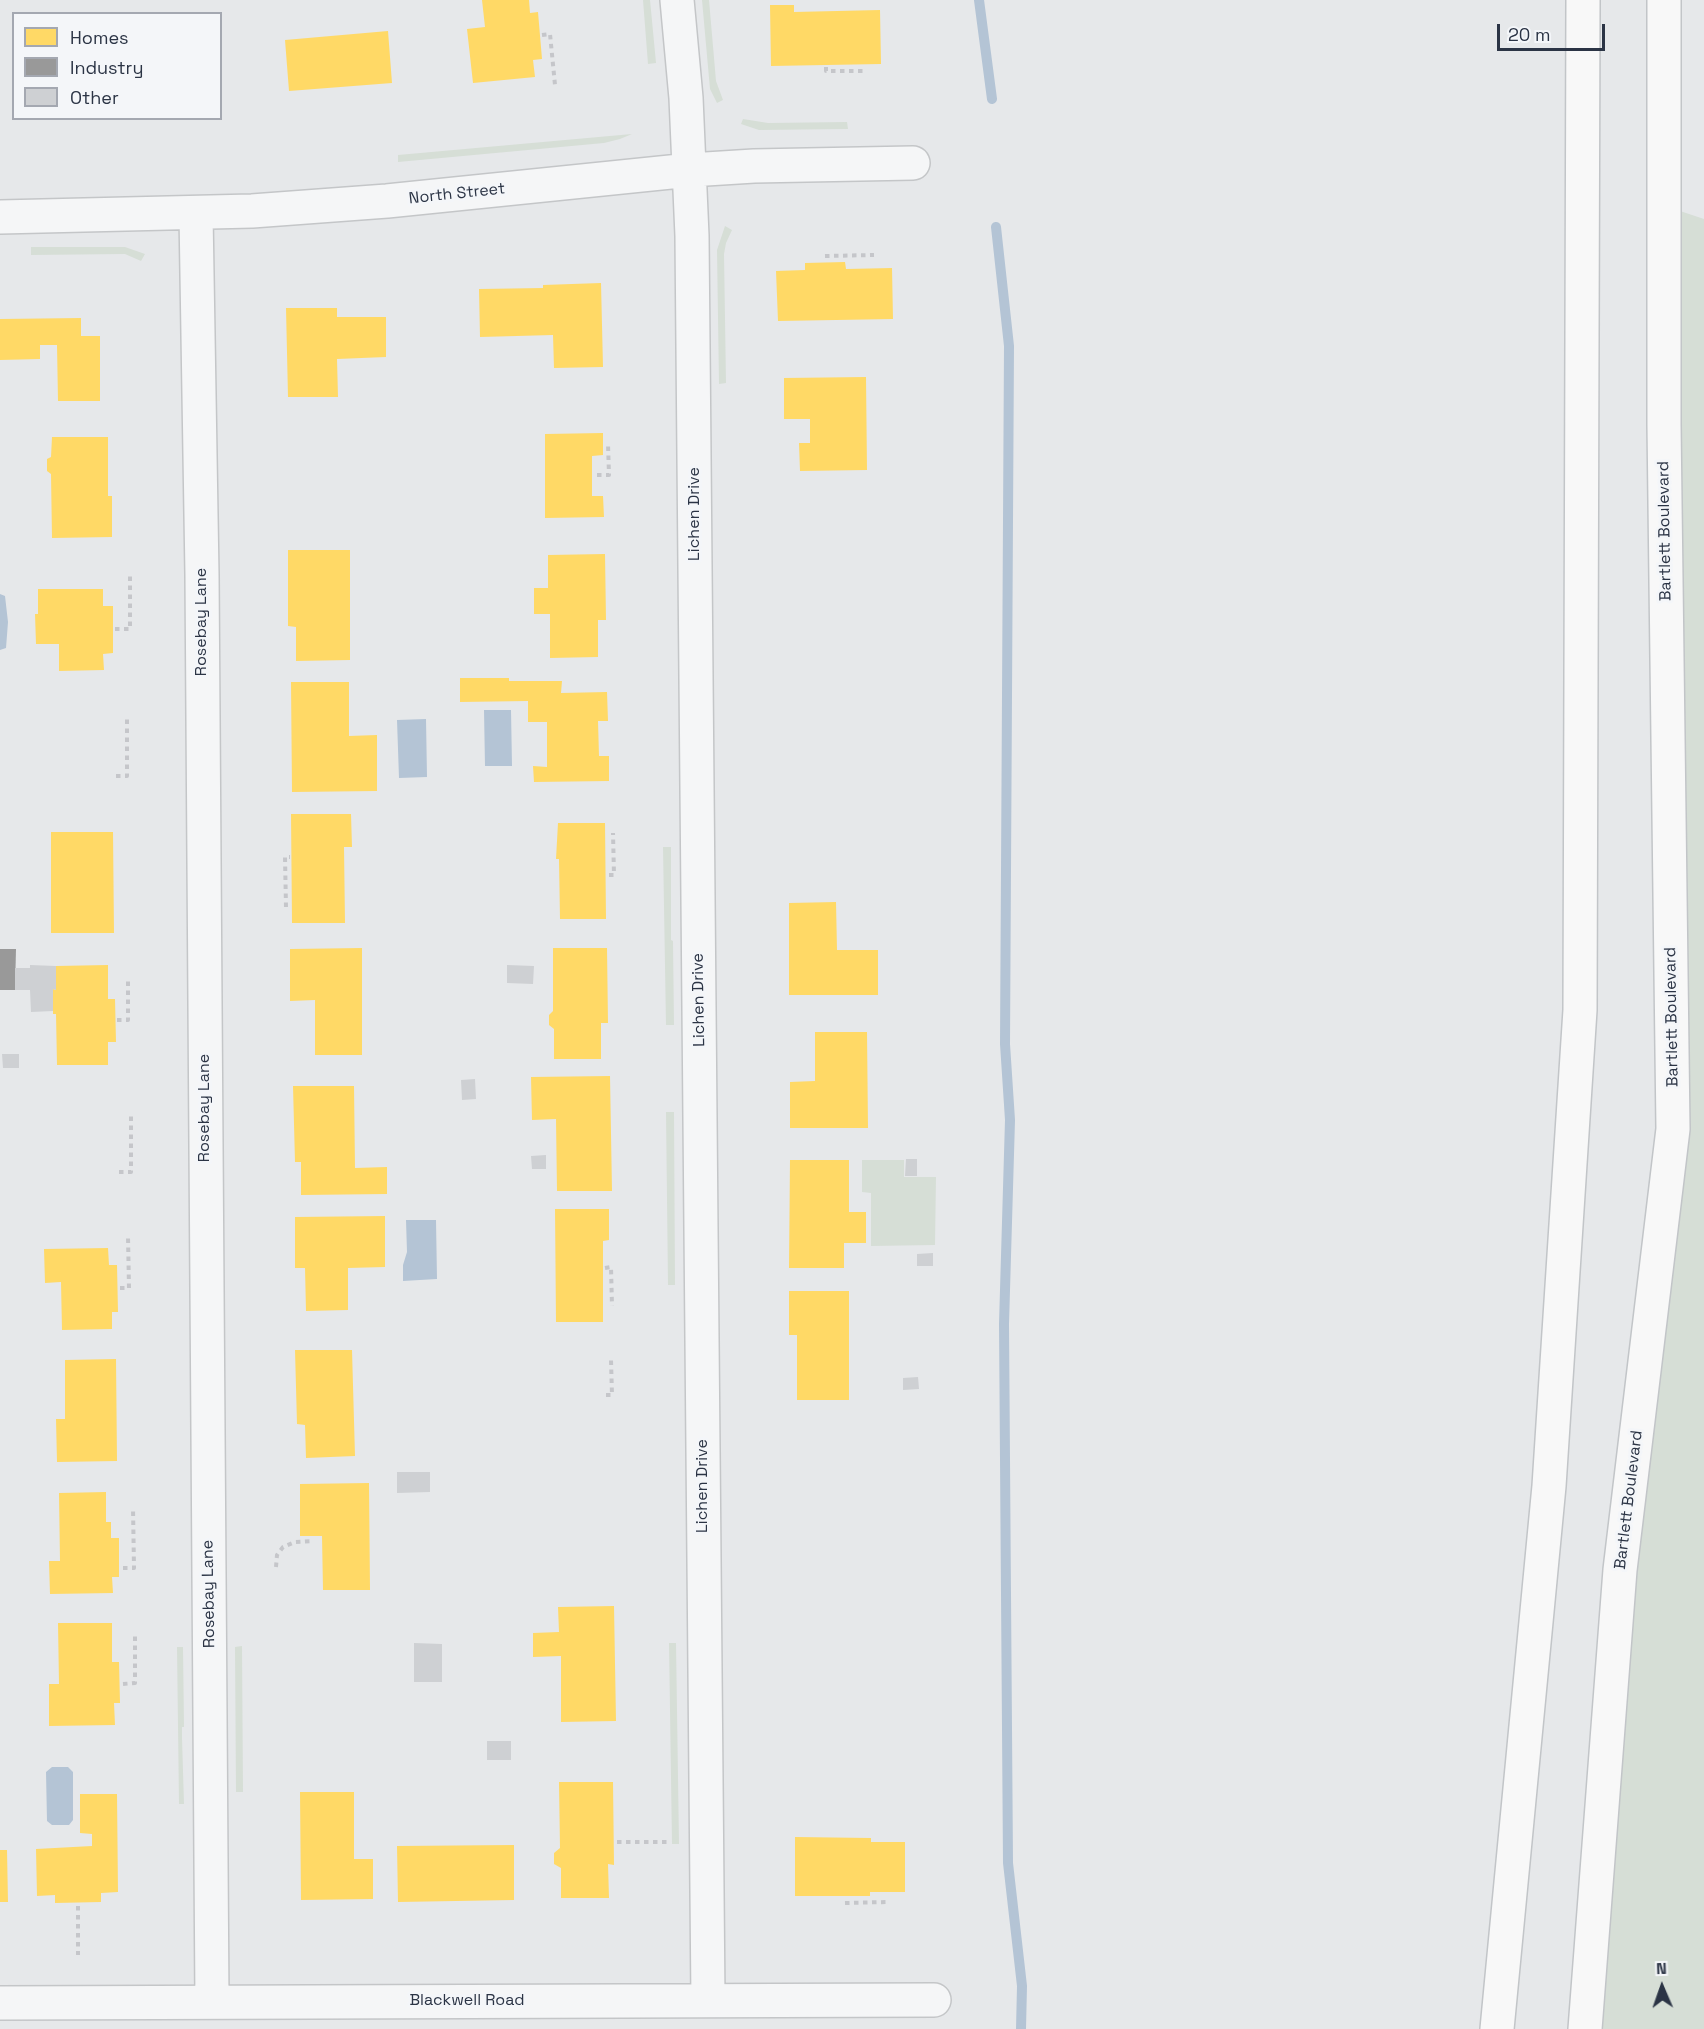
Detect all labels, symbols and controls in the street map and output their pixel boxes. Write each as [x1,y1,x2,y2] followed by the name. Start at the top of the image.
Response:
[12,12,222,120] legend
[1500,12,1608,50] scale bar
[1508,23,1551,46] text: 20 m
[70,26,129,49] text: Homes
[70,56,143,79] text: Industry
[70,86,119,109] text: Other
[408,179,506,209] street label: North Street
[1654,461,1676,601] street label: Bartlett Boulevard
[685,467,705,561] street label: Lichen Drive
[192,568,212,676] street label: Rosebay Lane
[1661,947,1683,1087] street label: Bartlett Boulevard
[689,953,709,1047] street label: Lichen Drive
[195,1054,215,1162] street label: Rosebay Lane
[1611,1429,1647,1571] street label: Bartlett Boulevard
[693,1439,713,1533] street label: Lichen Drive
[198,1540,220,1648] street label: Rosebay Lane
[1632,1957,1692,2017] north arrow
[1656,1958,1667,1979] text: N
[409,1991,525,2011] street label: Blackwell Road

